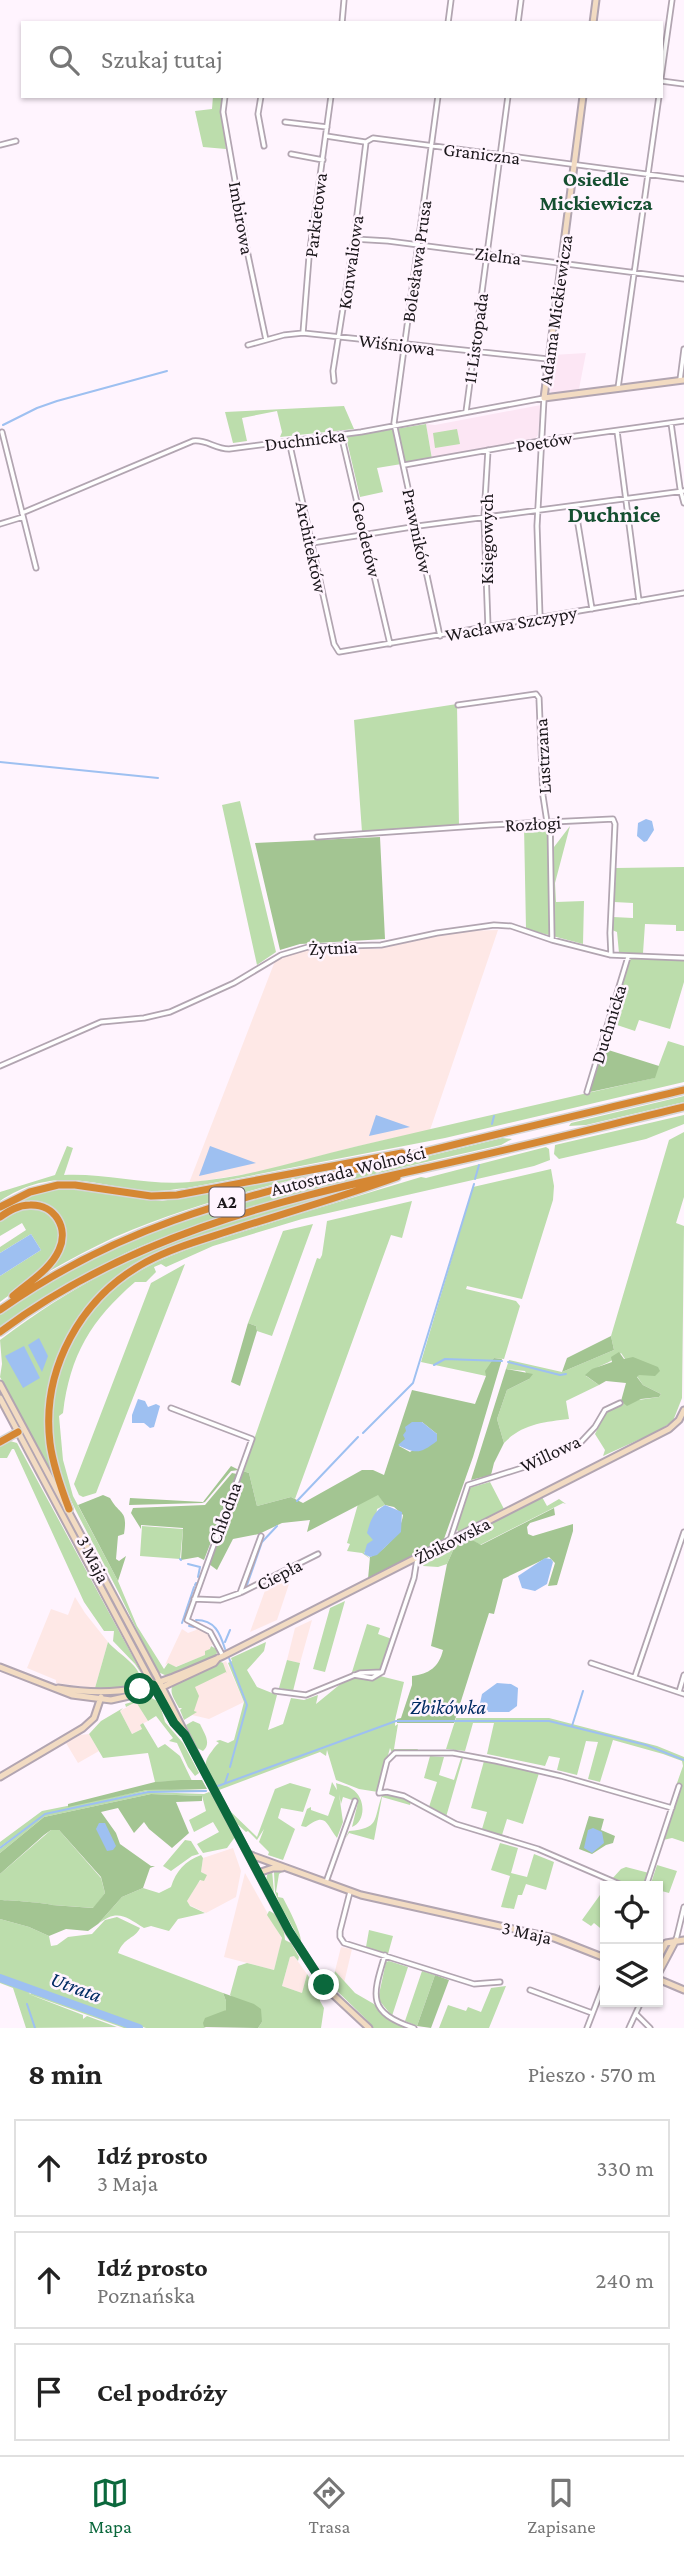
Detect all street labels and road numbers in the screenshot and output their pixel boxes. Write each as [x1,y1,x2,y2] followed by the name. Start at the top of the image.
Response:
[442,138,522,169] street label: Graniczna
[300,171,331,259] street label: Parkietowa
[225,180,258,257] street label: Imbirowa
[398,198,435,324] street label: Bolesława Prusa
[333,213,368,311] street label: Konwaliowa
[535,233,576,387] street label: Adama Mickiewicza
[473,242,523,269] street label: Zielna
[459,291,492,385] street label: 11 Listopada
[358,329,437,360] street label: Wiśniowa
[263,424,347,455] street label: Duchnicka
[515,427,574,456] street label: Poetów
[398,487,437,575] street label: Prawników
[476,494,497,584] street label: Księgowych
[292,499,331,595] street label: Architektów
[348,499,385,579] street label: Geodetów
[444,602,579,645] street label: Wacława Szczypy
[530,717,555,794] street label: Lustrzana
[504,812,562,835] street label: Rozłogi
[308,936,358,959] street label: Żytnia
[587,982,630,1066] street label: Duchnicka
[269,1141,428,1200] street label: Autostrada Wolności
[210,1188,244,1217] road number: A2
[517,1430,584,1477] street label: Willowa
[204,1479,245,1547] street label: Chłodna
[411,1512,494,1568] street label: Żbikowska
[72,1532,114,1587] street label: 3 Maja
[253,1554,306,1595] street label: Ciepła
[500,1917,554,1949] street label: 3 Maja

